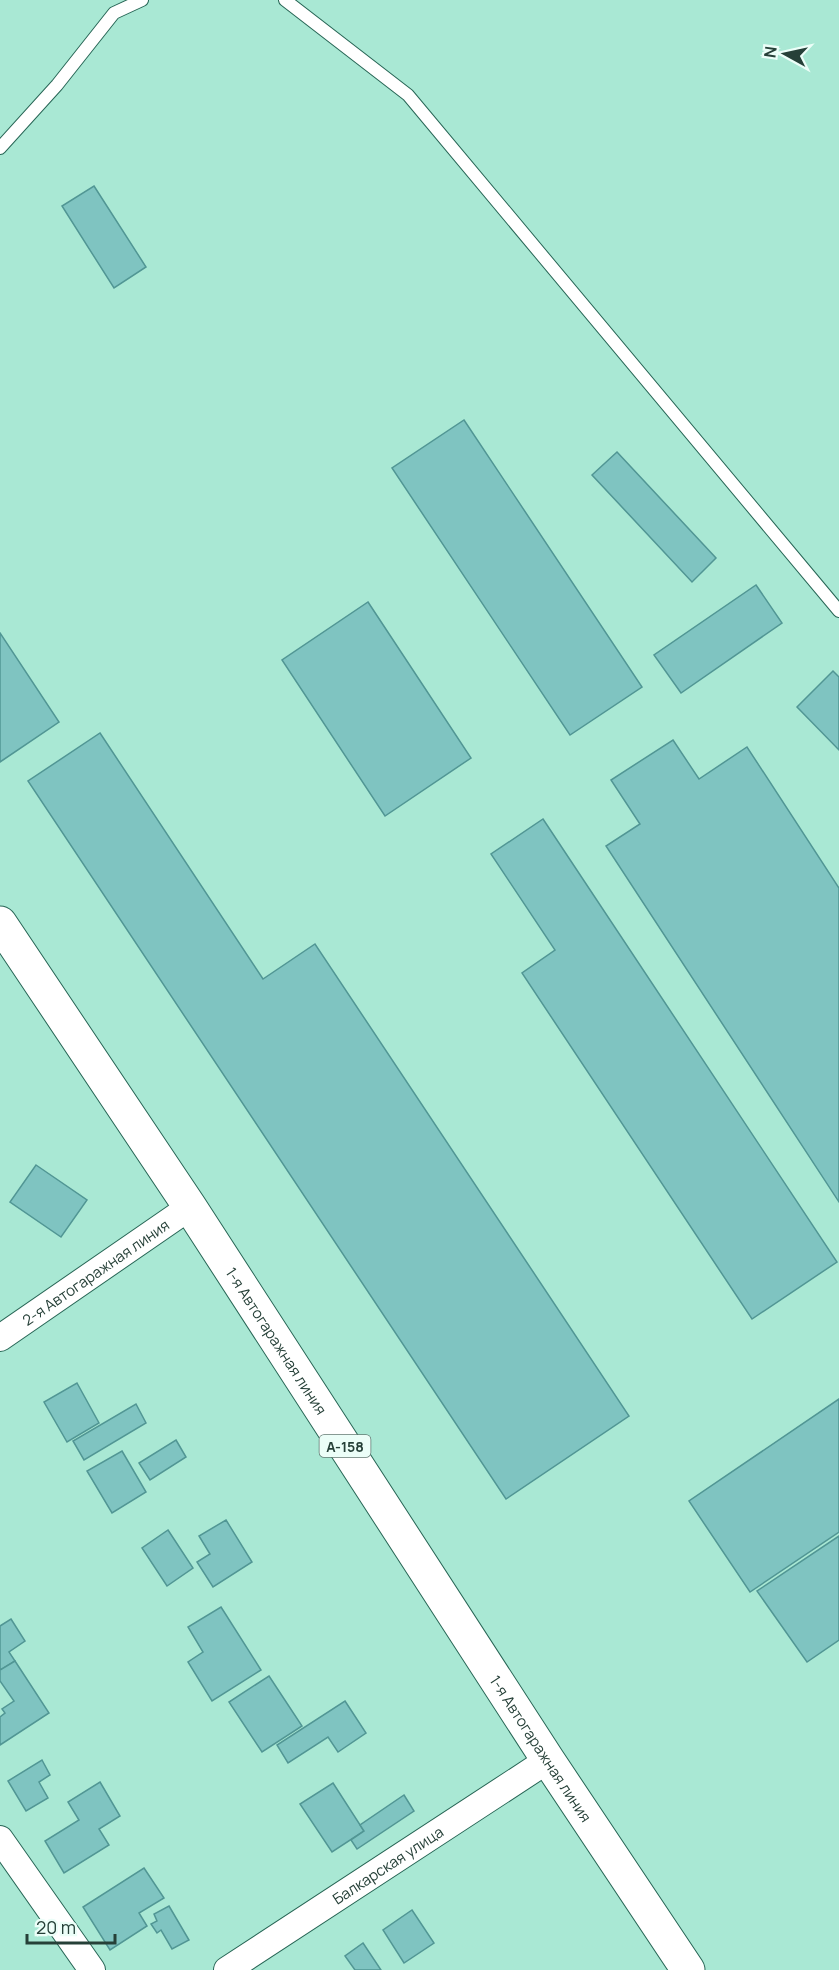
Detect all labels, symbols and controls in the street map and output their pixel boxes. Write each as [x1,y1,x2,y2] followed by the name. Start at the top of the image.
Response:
[755,24,815,84] north arrow
[758,45,782,59] text: N
[18,1214,173,1330] street label: 2-я Автогаражная линия
[221,1263,332,1418] street label: 1-я Автогаражная линия
[320,1435,370,1457] road number: А-158
[485,1671,597,1826] street label: 1-я Автогаражная линия
[328,1821,447,1909] street label: Балкарская улица
[27,1907,116,1945] scale bar
[36,1915,76,1939] text: 20 m

